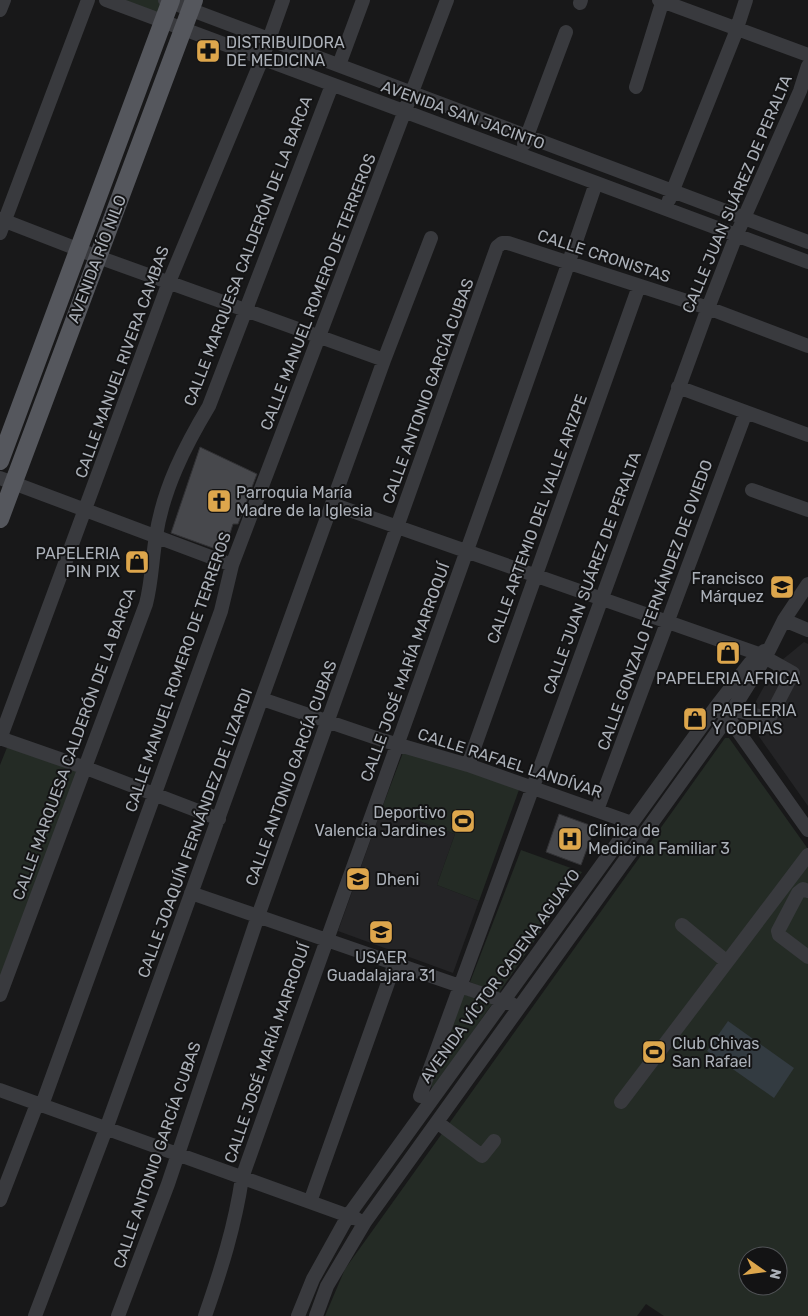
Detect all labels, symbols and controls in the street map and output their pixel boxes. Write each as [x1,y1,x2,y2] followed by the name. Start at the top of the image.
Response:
[226,33,345,70] place label: DISTRIBUIDORA DE MEDICINA
[195,38,221,64] pharmacy icon: DISTRIBUIDORA DE MEDICINA
[678,72,796,316] street label: CALLE JUAN SUÁREZ DE PERALTA
[379,77,547,153] street label: AVENIDA SAN JACINTO
[179,93,316,409] street label: CALLE MARQUESA CALDERÓN DE LA BARCA
[256,151,380,433] street label: CALLE MANUEL ROMERO DE TERREROS
[64,192,130,326] street label: AVENIDA RÍO NILO
[535,226,673,286] street label: CALLE CRONISTAS
[71,243,173,481] street label: CALLE MANUEL RIVERA CAMBAS
[378,276,478,506] street label: CALLE ANTONIO GARCÍA CUBAS
[483,392,591,646] street label: CALLE ARTEMIO DEL VALLE ARIZPE
[539,449,645,697] street label: CALLE JUAN SUÁREZ DE PERALTA
[593,457,717,753] street label: CALLE GONZALO FERNÁNDEZ DE OVIEDO
[236,483,373,520] place label: Parroquia María Madre de la Iglesia
[206,488,232,514] church icon: Parroquia María Madre de la Iglesia
[121,529,235,815] street label: CALLE MANUEL ROMERO DE TERREROS
[35,544,120,581] place label: PAPELERIA PIN PIX
[124,549,150,575] shop icon: PAPELERIA PIN PIX
[356,559,454,784] street label: CALLE JOSÉ MARÍA MARROQUÍ
[692,569,764,606] place label: Francisco Márquez
[769,574,795,600] school or university icon: Francisco Márquez
[8,585,140,903] street label: CALLE MARQUESA CALDERÓN DE LA BARCA
[715,640,741,666] shop icon: PAPELERIA AFRICA
[241,658,341,888] street label: CALLE ANTONIO GARCÍA CUBAS
[656,669,800,688] place label: PAPELERIA AFRICA
[134,686,256,980] street label: CALLE JOAQUÍN FERNÁNDEZ DE LIZARDI
[712,701,797,738] place label: PAPELERIA Y COPIAS
[682,706,708,732] shop icon: PAPELERIA Y COPIAS
[415,724,605,802] street label: CALLE RAFAEL LANDÍVAR
[315,803,446,840] place label: Deportivo Valencia Jardines
[450,808,476,834] sports icon: Deportivo Valencia Jardines
[588,821,730,858] place label: Clínica de Medicina Familiar 3
[557,826,583,852] hospital icon: Clínica de Medicina Familiar 3
[416,865,584,1087] street label: AVENIDA VÍCTOR CADENA AGUAYO
[345,866,371,892] school or university icon: Dheni
[376,870,419,889] place label: Dheni
[368,919,394,945] school or university icon: USAER Guadalajara 31
[220,940,314,1166] street label: CALLE JOSÉ MARÍA MARROQUÍ
[327,948,435,985] place label: USAER Guadalajara 31
[672,1034,759,1071] place label: Club Chivas San Rafael
[109,1039,205,1271] street label: CALLE ANTONIO GARCÍA CUBAS
[641,1039,667,1065] sports icon: Club Chivas San Rafael
[738,1246,788,1296] north arrow
[766,1267,785,1281] text: N

